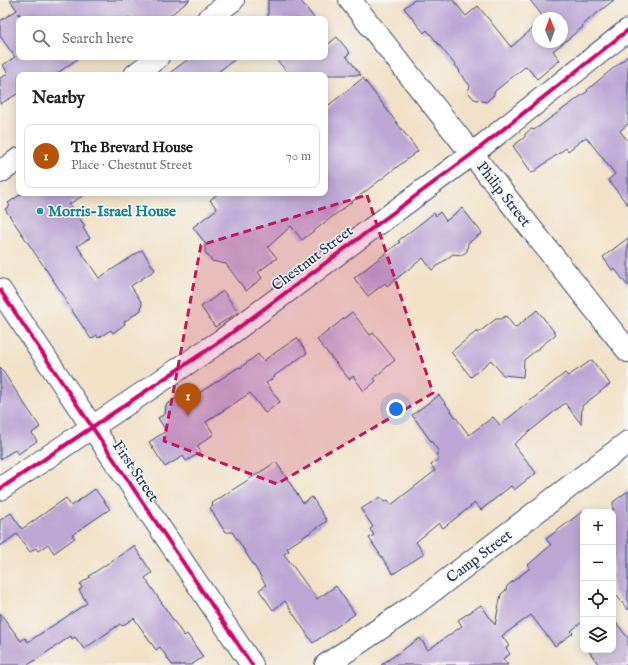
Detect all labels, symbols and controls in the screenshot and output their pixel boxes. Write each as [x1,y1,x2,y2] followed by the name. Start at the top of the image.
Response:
[532,12,568,48] north arrow
[16,16,328,60] search box
[30,27,52,49] icon: search
[62,29,133,48] text: Search here
[32,88,85,109] text: Nearby
[71,138,193,157] text: The Brevard House
[44,148,48,165] text: 1
[286,148,311,165] text: 70 m
[71,157,192,174] text: Place · Chestnut Street
[472,158,535,231] street label: Philip Street
[48,202,176,221] place label: Morris-Israel House
[35,206,45,216] marker: Morris-Israel House
[268,222,357,295] street label: Chestnut Street
[175,383,201,416] pin: 1
[386,399,406,419] your location
[108,437,163,506] street label: First Street
[580,509,616,653] map controls
[580,509,616,545] button: +
[443,526,516,587] street label: Camp Street
[580,545,616,581] button: −
[580,581,616,617] button: locate
[580,617,616,653] button: layers

